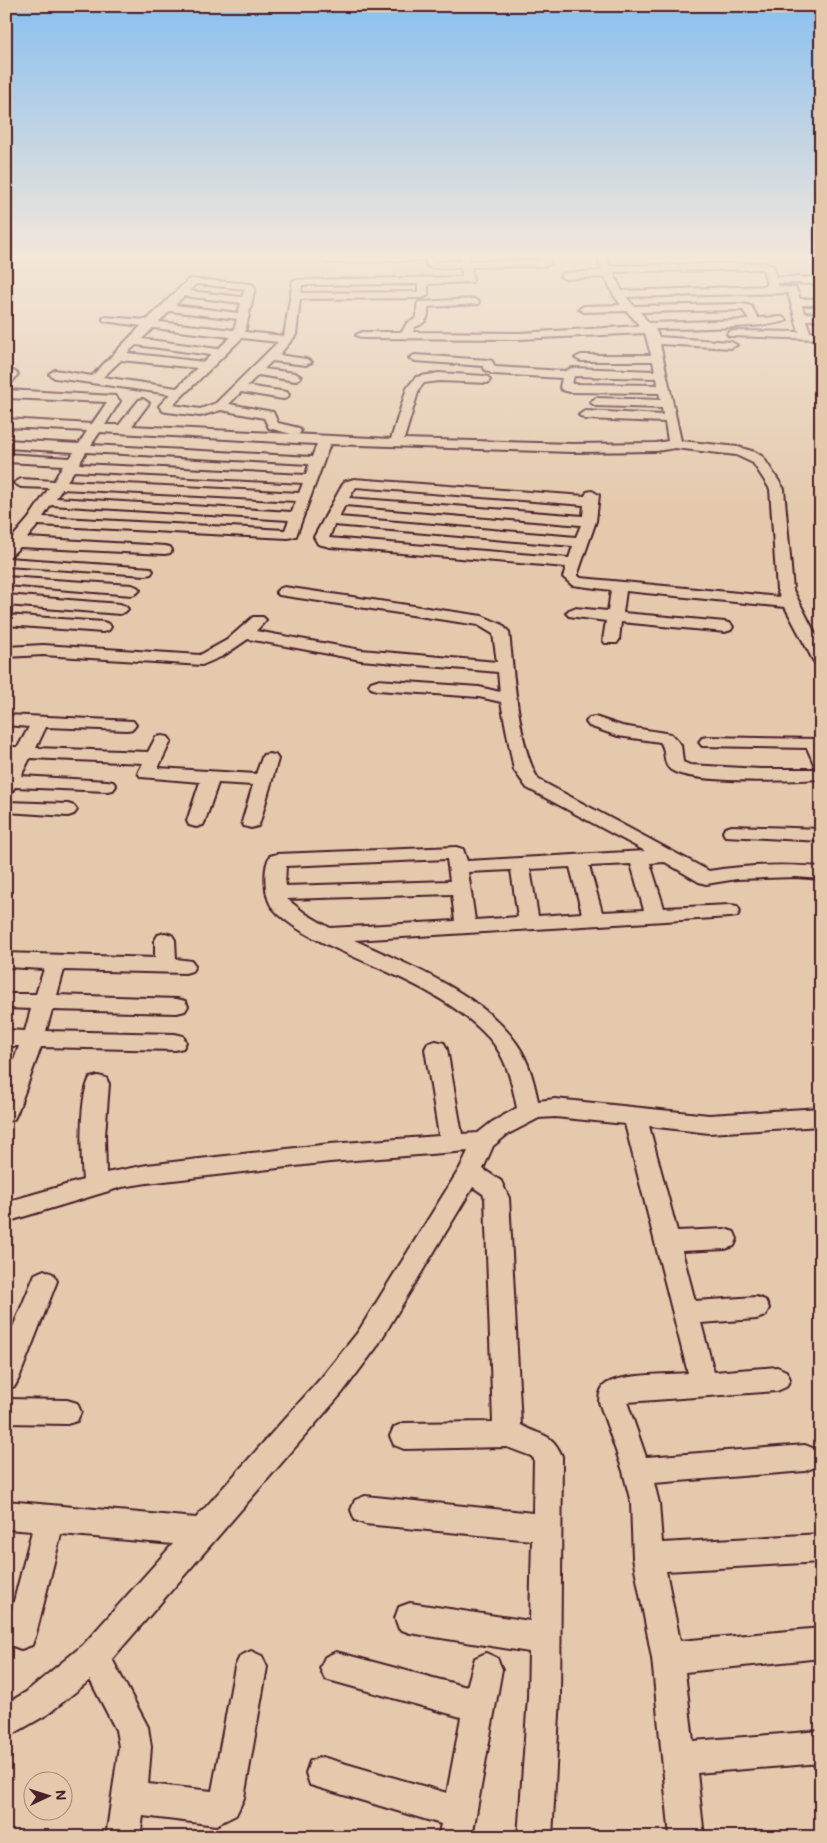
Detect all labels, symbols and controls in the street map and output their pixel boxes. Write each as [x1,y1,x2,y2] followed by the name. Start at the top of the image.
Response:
[22,1770,72,1820] north arrow
[52,1789,71,1801] text: N

